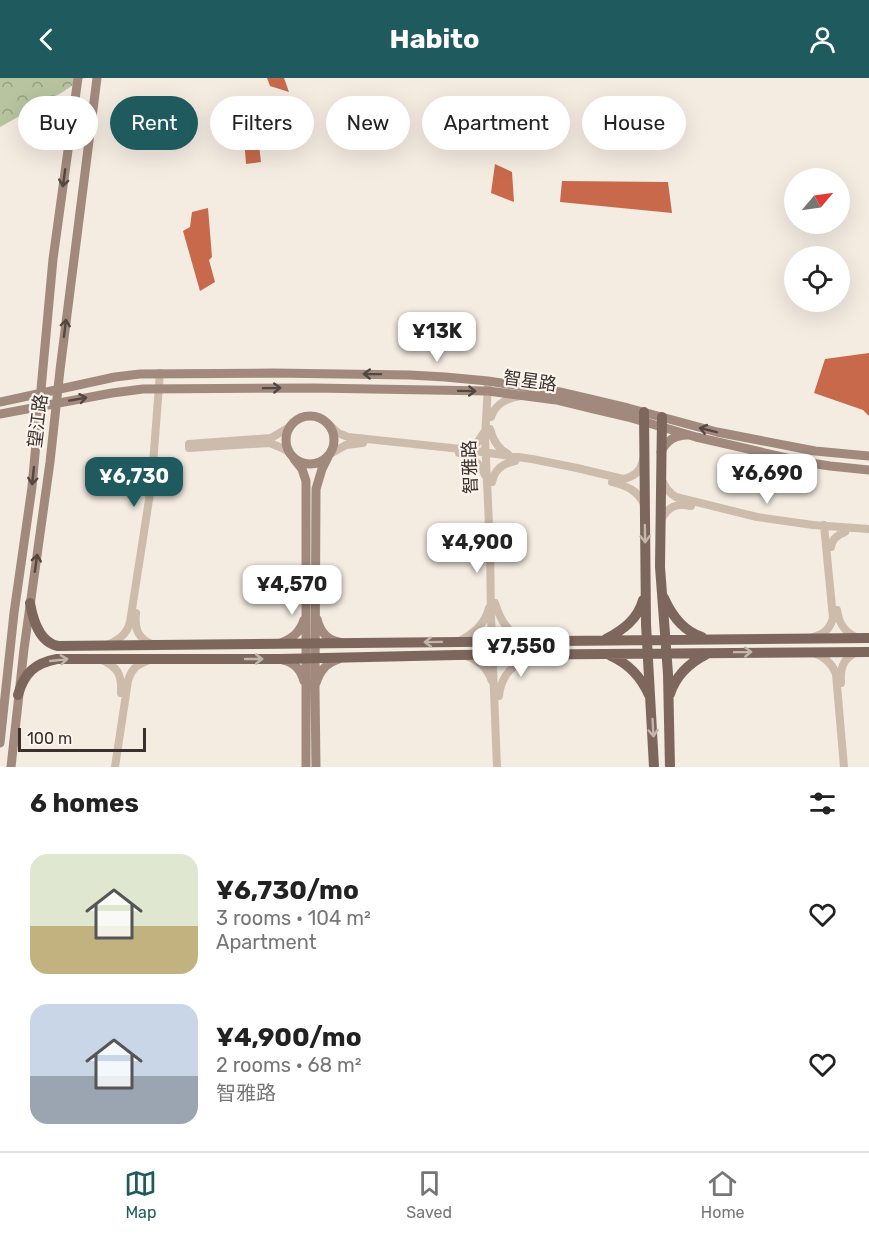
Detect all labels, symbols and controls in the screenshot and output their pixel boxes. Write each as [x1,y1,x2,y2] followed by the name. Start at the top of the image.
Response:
[30,23,63,56] icon: back
[390,23,479,55] text: Habito
[806,23,839,56] icon: person
[18,96,98,150] chip: Buy
[110,96,198,150] chip: Rent
[210,96,314,150] chip: Filters
[326,96,410,150] chip: New
[422,96,570,150] chip: Apartment
[582,96,686,150] chip: House
[59,167,70,187] one-way arrow
[784,168,850,234] north arrow
[784,168,850,312] map controls
[784,246,850,312] button: locate
[401,312,473,363] pin: ¥13K
[60,319,71,338] one-way arrow
[412,319,462,343] text: ¥13K
[502,366,558,396] street label: 智星路
[362,369,382,380] one-way arrow
[262,382,282,394] one-way arrow
[457,385,477,397] one-way arrow
[24,393,52,449] street label: 望江路
[68,393,87,404] one-way arrow
[699,423,718,435] one-way arrow
[458,440,482,494] street label: 智雅路
[718,454,816,505] pin: ¥6,690
[85,457,183,508] pin: ¥6,730
[731,461,803,485] text: ¥6,690
[99,464,169,488] text: ¥6,730
[28,465,39,485] one-way arrow
[428,523,526,574] pin: ¥4,900
[639,523,651,543] one-way arrow
[441,530,513,554] text: ¥4,900
[30,554,41,573] one-way arrow
[243,565,341,616] pin: ¥4,570
[257,572,327,596] text: ¥4,570
[472,627,570,678] pin: ¥7,550
[486,634,556,658] text: ¥7,550
[423,636,443,647] one-way arrow
[732,647,752,658] one-way arrow
[243,653,263,665] one-way arrow
[49,654,68,665] one-way arrow
[647,718,658,738] one-way arrow
[18,725,146,752] scale bar
[27,729,72,748] text: 100 m
[806,787,839,820] icon: filters
[30,788,139,819] text: 6 homes
[216,875,359,906] text: ¥6,730/mo
[78,878,150,950] icon: home
[806,898,839,931] icon: heart
[216,906,371,930] text: 3 rooms · 104 m²
[216,930,317,954] text: Apartment
[216,1022,362,1053] text: ¥4,900/mo
[78,1028,150,1100] icon: home
[806,1048,839,1081] icon: heart
[216,1053,362,1077] text: 2 rooms · 68 m²
[216,1081,276,1105] text: 智雅路
[124,1167,157,1222] tab: Map
[406,1167,452,1222] tab: Saved
[701,1167,745,1222] tab: Home

